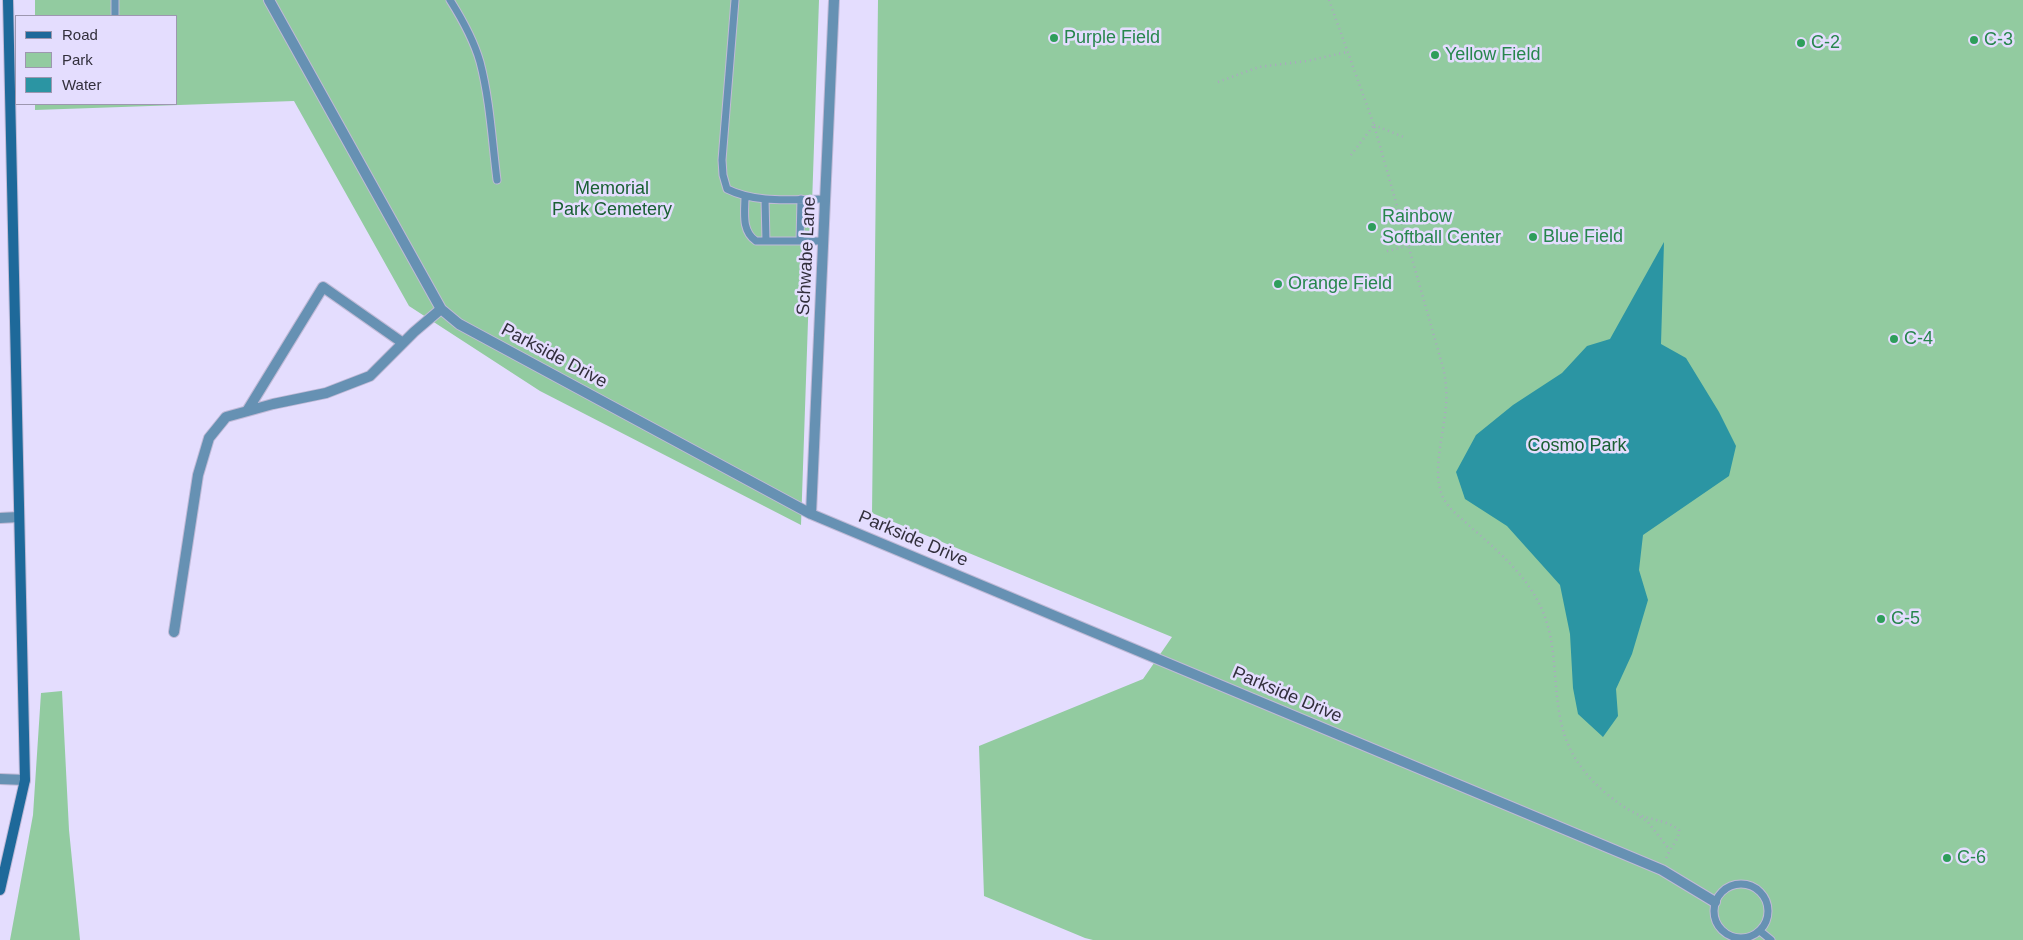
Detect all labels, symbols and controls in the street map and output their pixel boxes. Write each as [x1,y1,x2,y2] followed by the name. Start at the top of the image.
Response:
[15,15,178,105] legend
[62,26,98,43] text: Road
[1064,27,1160,49] place label: Purple Field
[1984,29,2013,51] place label: C-3
[1048,32,1060,44] marker: Purple Field
[1811,32,1840,54] place label: C-2
[1968,34,1980,46] marker: C-3
[1795,37,1807,49] marker: C-2
[1445,44,1540,66] place label: Yellow Field
[1429,49,1441,61] marker: Yellow Field
[62,51,93,68] text: Park
[62,76,101,93] text: Water
[552,178,672,220] park label: Memorial Park Cemetery
[793,196,821,316] street label: Schwabe Lane
[1382,206,1501,248] place label: Rainbow Softball Center
[1366,221,1378,233] marker: Rainbow Softball Center
[1543,226,1623,248] place label: Blue Field
[1527,231,1539,243] marker: Blue Field
[1288,273,1392,295] place label: Orange Field
[1272,278,1284,290] marker: Orange Field
[497,319,611,393] street label: Parkside Drive
[1904,328,1933,350] place label: C-4
[1888,333,1900,345] marker: C-4
[1527,435,1627,457] park label: Cosmo Park
[855,506,971,572] street label: Parkside Drive
[1891,608,1920,630] place label: C-5
[1875,613,1887,625] marker: C-5
[1229,662,1345,728] street label: Parkside Drive
[1957,847,1986,869] place label: C-6
[1941,852,1953,864] marker: C-6

